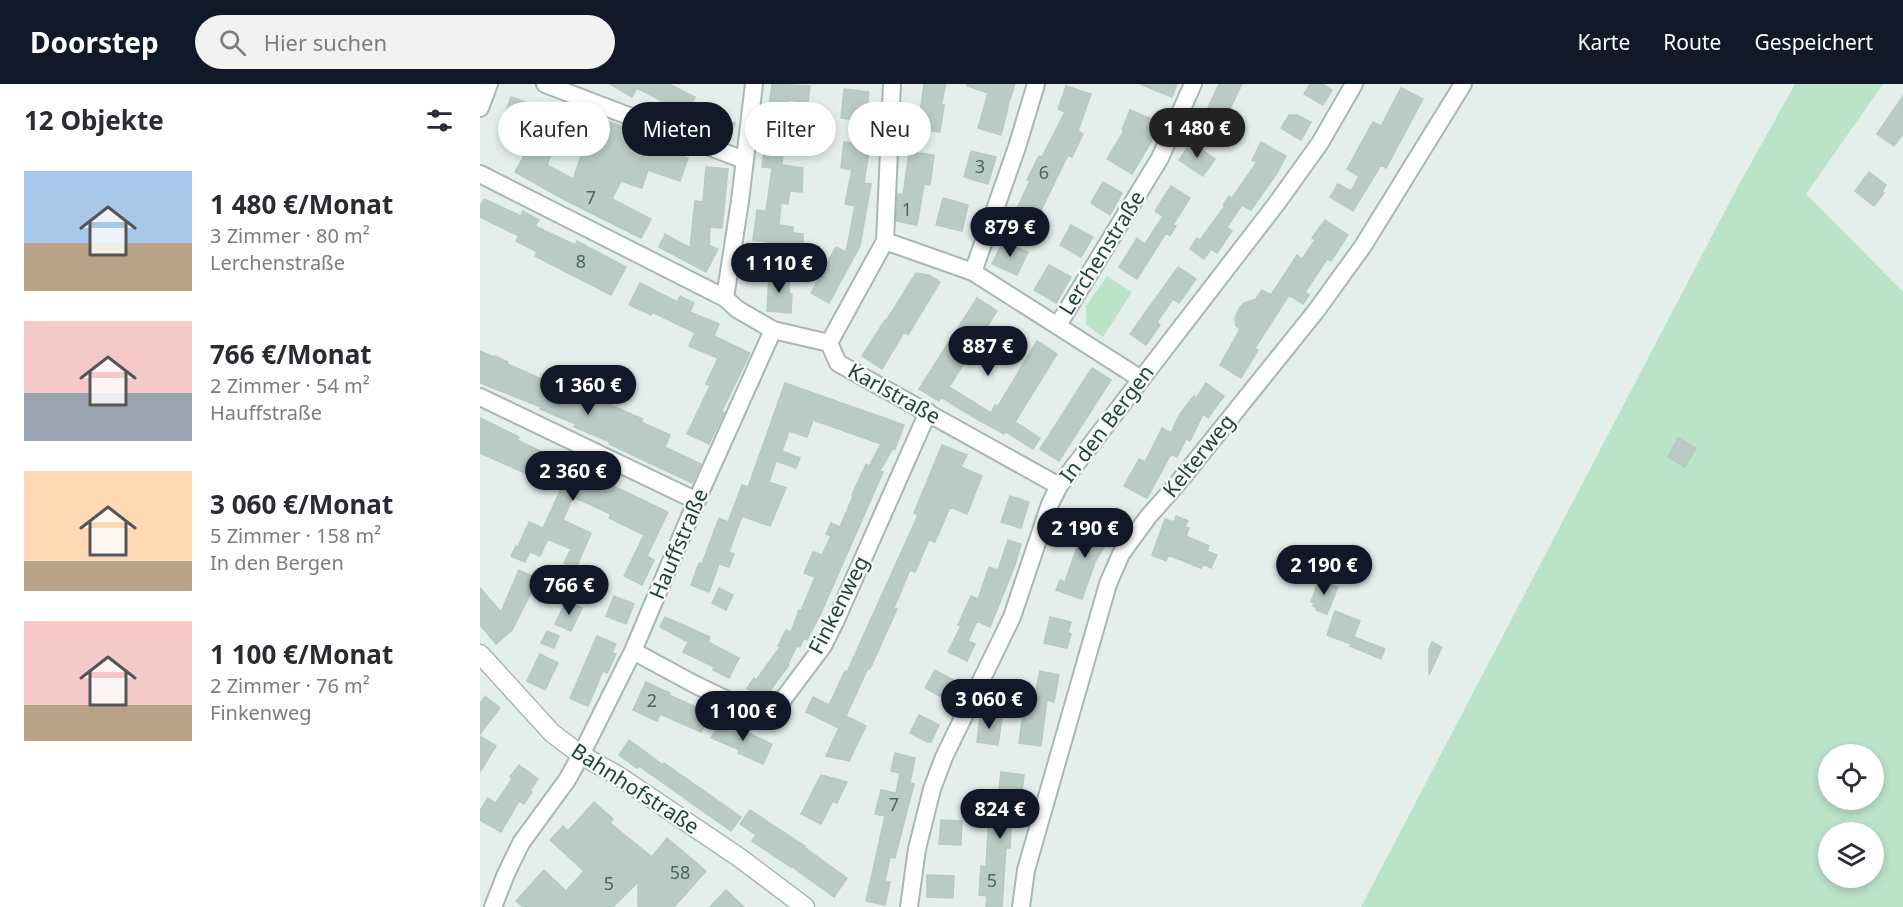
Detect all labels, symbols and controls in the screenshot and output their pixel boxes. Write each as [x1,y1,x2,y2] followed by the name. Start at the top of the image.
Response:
[195,15,615,69] search box
[30,23,159,61] text: Doorstep
[216,26,249,59] icon: search
[264,27,387,57] text: Hier suchen
[1577,28,1630,56] text: Karte
[1663,28,1721,56] text: Route
[1754,28,1873,56] text: Gespeichert
[24,102,164,138] text: 12 Objekte
[498,102,610,156] chip: Kaufen
[622,102,733,156] chip: Mieten
[745,102,836,156] chip: Filter
[848,102,931,156] chip: Neu
[423,104,456,137] icon: filters
[1142,108,1252,159] pin: 1 480 €
[1163,114,1231,141] text: 1 480 €
[975,154,985,178] house number: 3
[1039,160,1049,184] house number: 6
[586,185,596,209] house number: 7
[1052,185,1151,320] street label: Lerchenstraße
[210,186,393,222] text: 1 480 €/Monat
[72,195,144,267] icon: home
[902,197,912,221] house number: 1
[968,207,1052,258] pin: 879 €
[985,213,1035,240] text: 879 €
[210,222,370,249] text: 3 Zimmer · 80 m²
[724,243,834,294] pin: 1 110 €
[210,249,345,276] text: Lerchenstraße
[576,249,586,273] house number: 8
[745,249,813,276] text: 1 110 €
[946,326,1030,377] pin: 887 €
[963,332,1013,359] text: 887 €
[210,336,372,372] text: 766 €/Monat
[72,345,144,417] icon: home
[843,356,946,430] street label: Karlstraße
[1053,359,1160,488] street label: In den Bergen
[533,365,643,416] pin: 1 360 €
[554,371,622,398] text: 1 360 €
[210,372,370,399] text: 2 Zimmer · 54 m²
[210,399,322,426] text: Hauffstraße
[1156,408,1240,503] street label: Kelterweg
[518,451,628,502] pin: 2 360 €
[539,457,607,484] text: 2 360 €
[642,484,714,603] street label: Hauffstraße
[210,486,393,522] text: 3 060 €/Monat
[72,495,144,567] icon: home
[1030,508,1140,559] pin: 2 190 €
[1051,514,1119,541] text: 2 190 €
[210,522,381,549] text: 5 Zimmer · 158 m²
[1269,545,1379,596] pin: 2 190 €
[210,549,344,576] text: In den Bergen
[801,551,875,658] street label: Finkenweg
[1290,551,1358,578] text: 2 190 €
[527,565,611,616] pin: 766 €
[544,571,594,598] text: 766 €
[210,636,393,672] text: 1 100 €/Monat
[72,645,144,717] icon: home
[210,672,370,699] text: 2 Zimmer · 76 m²
[934,679,1044,730] pin: 3 060 €
[955,685,1023,712] text: 3 060 €
[647,688,657,712] house number: 2
[688,691,798,742] pin: 1 100 €
[709,697,777,724] text: 1 100 €
[210,699,312,726] text: Finkenweg
[566,736,705,840] street label: Bahnhofstraße
[1818,744,1884,888] map controls
[1818,744,1884,810] button: locate
[958,789,1042,840] pin: 824 €
[889,792,899,816] house number: 7
[975,795,1025,822] text: 824 €
[1818,822,1884,888] button: layers
[670,860,690,884] house number: 58
[987,868,997,892] house number: 5
[604,871,614,895] house number: 5

